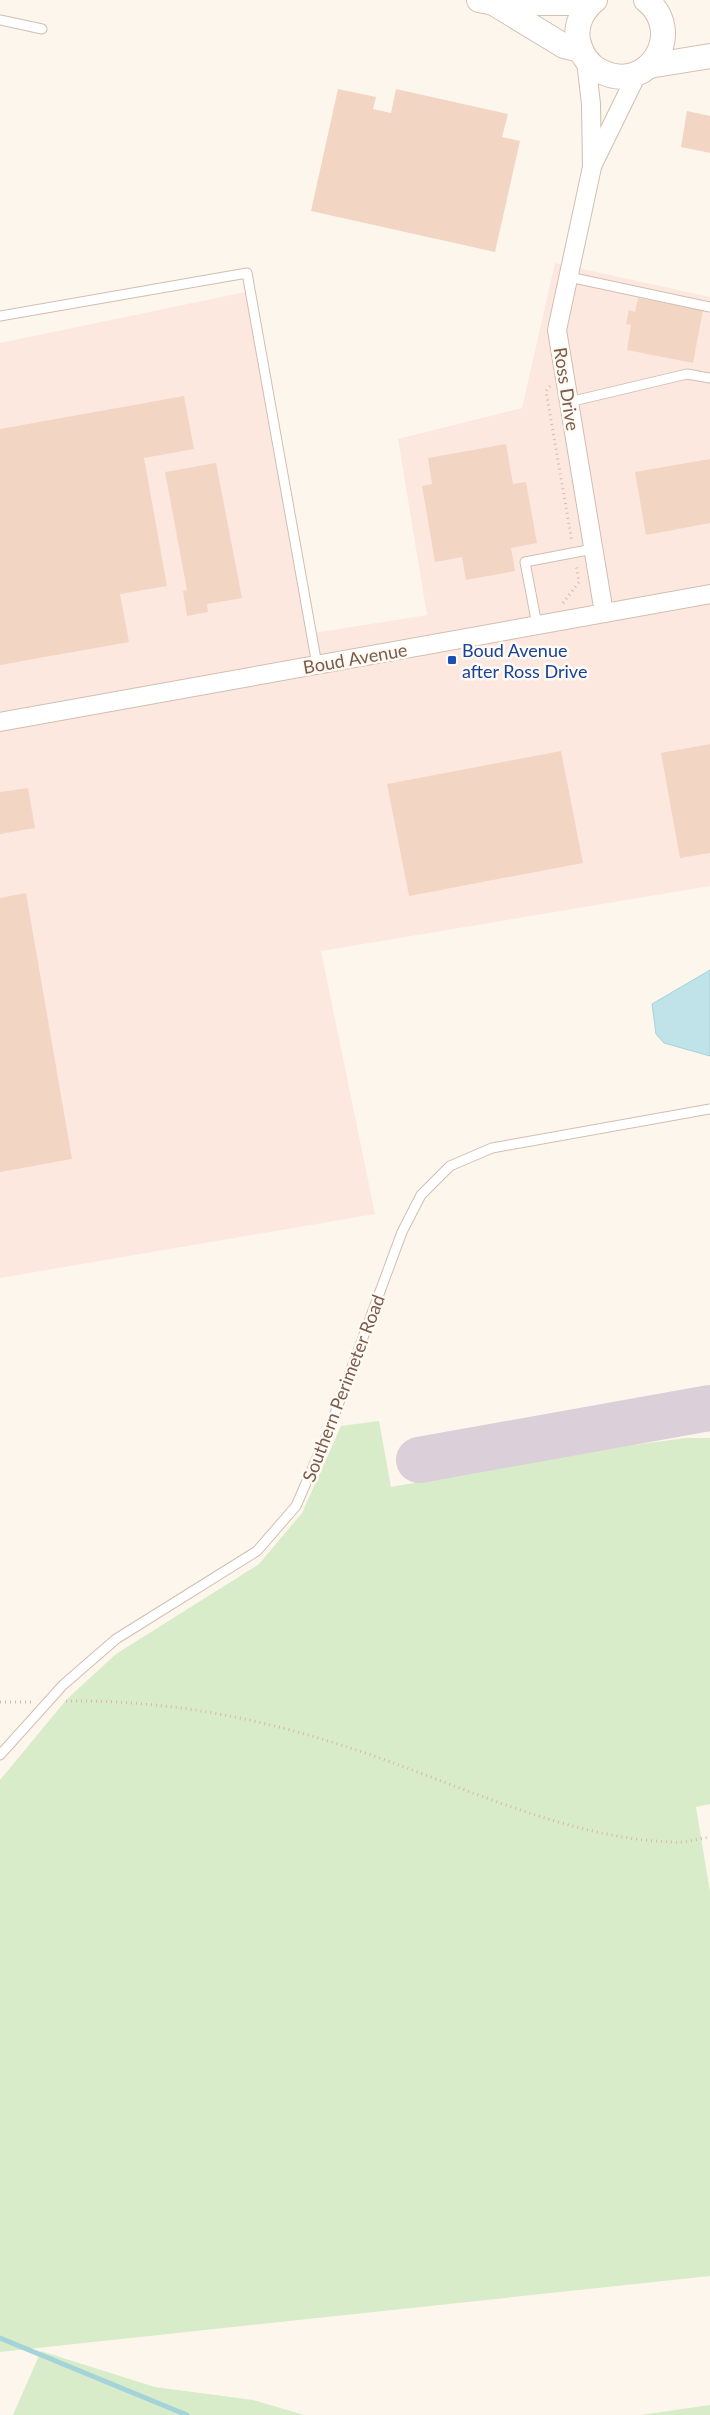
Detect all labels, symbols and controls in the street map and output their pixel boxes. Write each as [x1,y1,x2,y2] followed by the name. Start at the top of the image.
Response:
[550,346,584,432] street label: Ross Drive
[301,638,409,678] street label: Boud Avenue
[462,639,587,682] place label: Boud Avenue after Ross Drive
[446,654,458,666] marker: Boud Avenue after Ross Drive
[297,1291,389,1485] street label: Southern Perimeter Road

